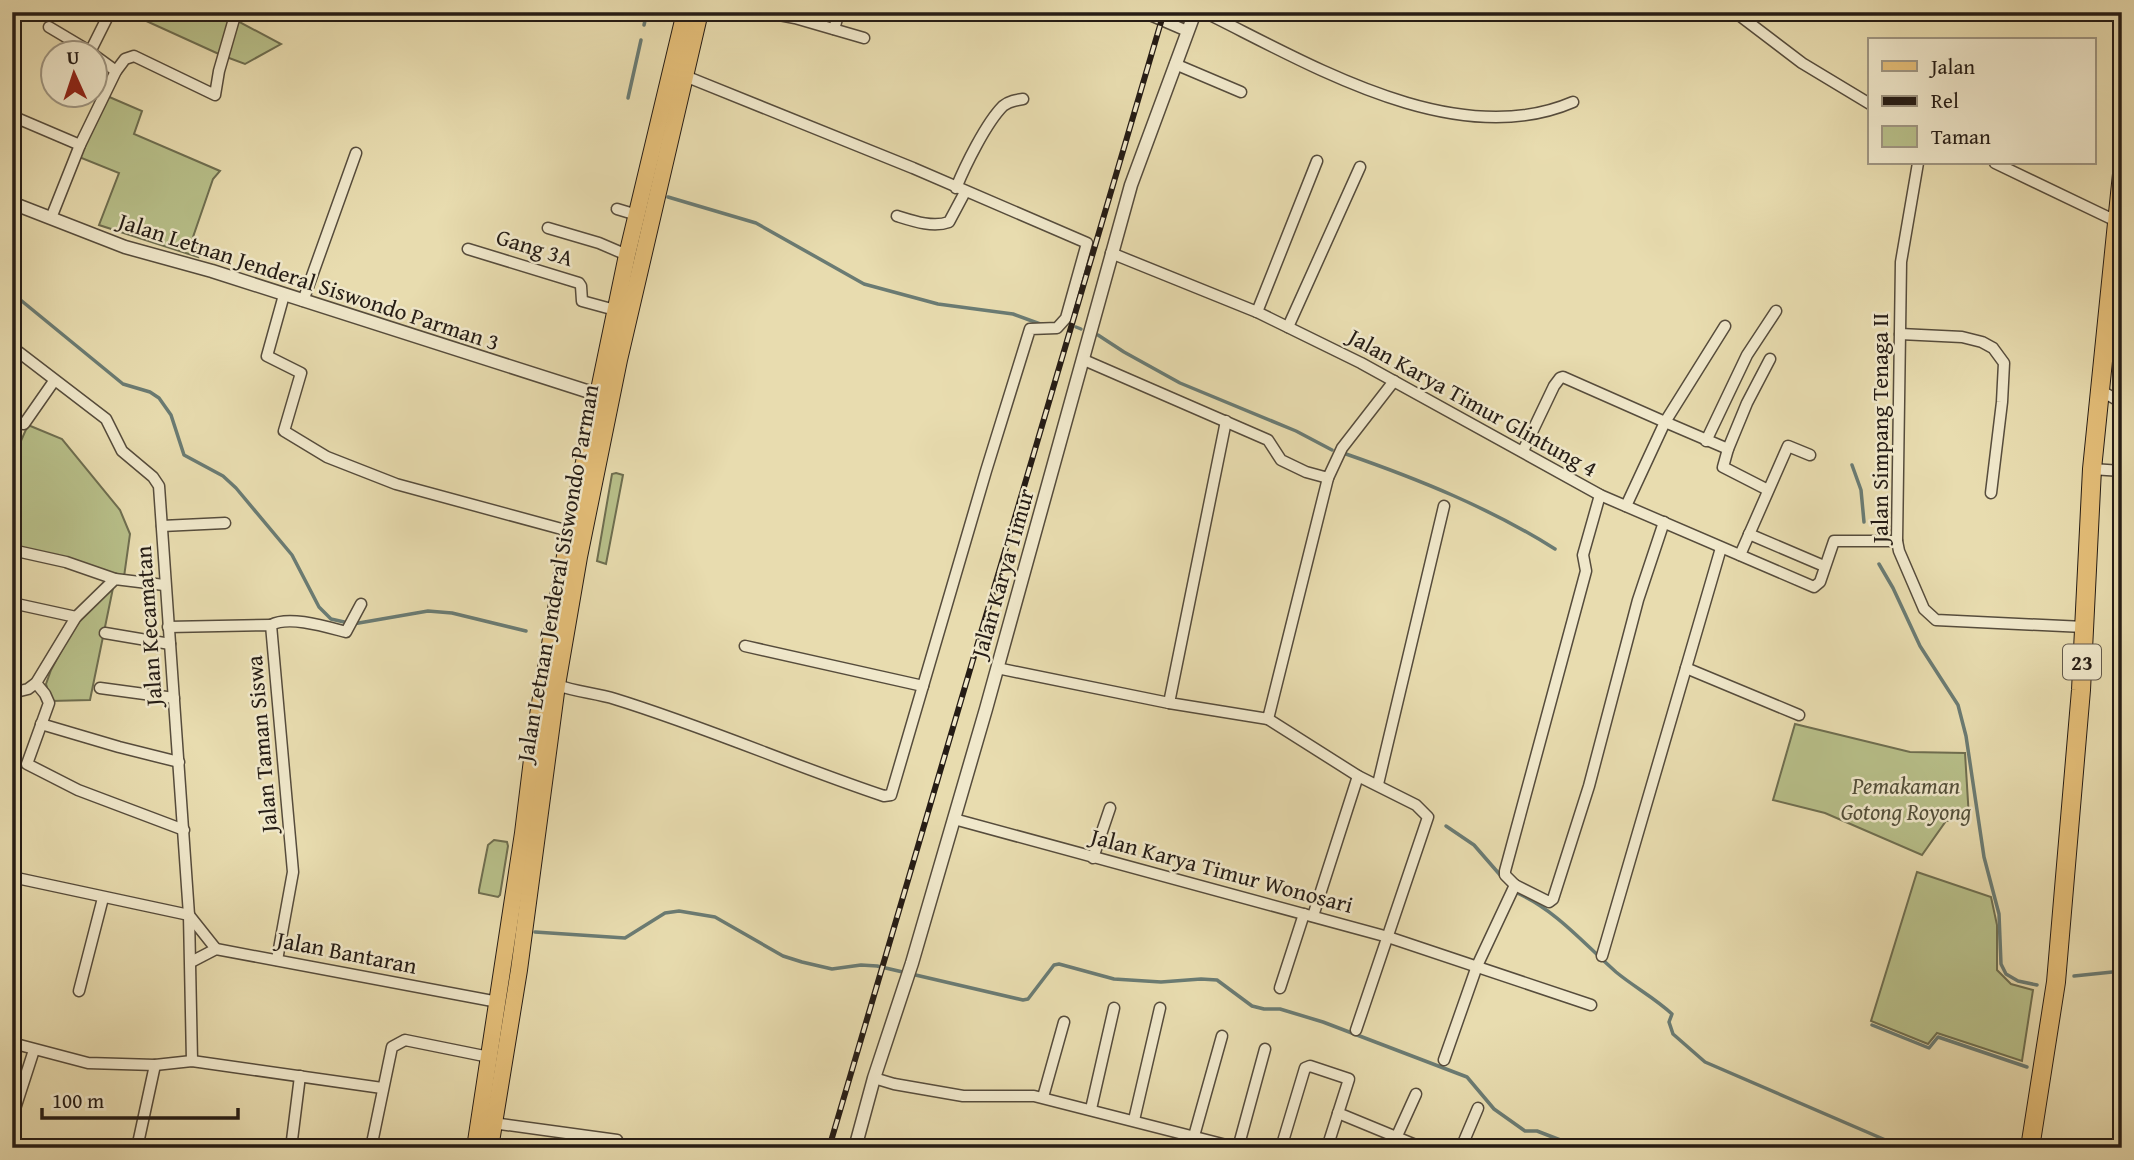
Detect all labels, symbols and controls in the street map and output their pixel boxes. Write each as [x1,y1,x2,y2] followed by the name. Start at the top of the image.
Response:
[38,38,108,108] north arrow
[1868,38,2096,164] legend
[66,43,80,71] text: U
[1928,51,1975,82] text: Jalan
[1931,85,1959,116] text: Rel
[1931,121,1991,152] text: Taman
[111,203,504,358] street label: Jalan Letnan Jenderal Siswondo Parman 3
[492,220,578,274] street label: Gang 3A
[1863,313,1896,546] street label: Jalan Simpang Tenaga II
[1340,318,1603,484] street label: Jalan Karya Timur Glintung 4
[507,382,606,767] street label: Jalan Letnan Jenderal Siswondo Parman
[961,484,1042,664] street label: Jalan Karya Timur
[126,545,170,710] street label: Jalan Kecamatan
[2063,644,2101,680] road number: 23
[237,654,285,837] street label: Jalan Taman Siswa
[1841,769,1972,828] park label: Pemakaman Gotong Royong
[1084,818,1357,921] street label: Jalan Karya Timur Wonosari
[271,922,420,982] street label: Jalan Bantaran
[42,1076,238,1120] scale bar
[52,1085,104,1116] text: 100 m

